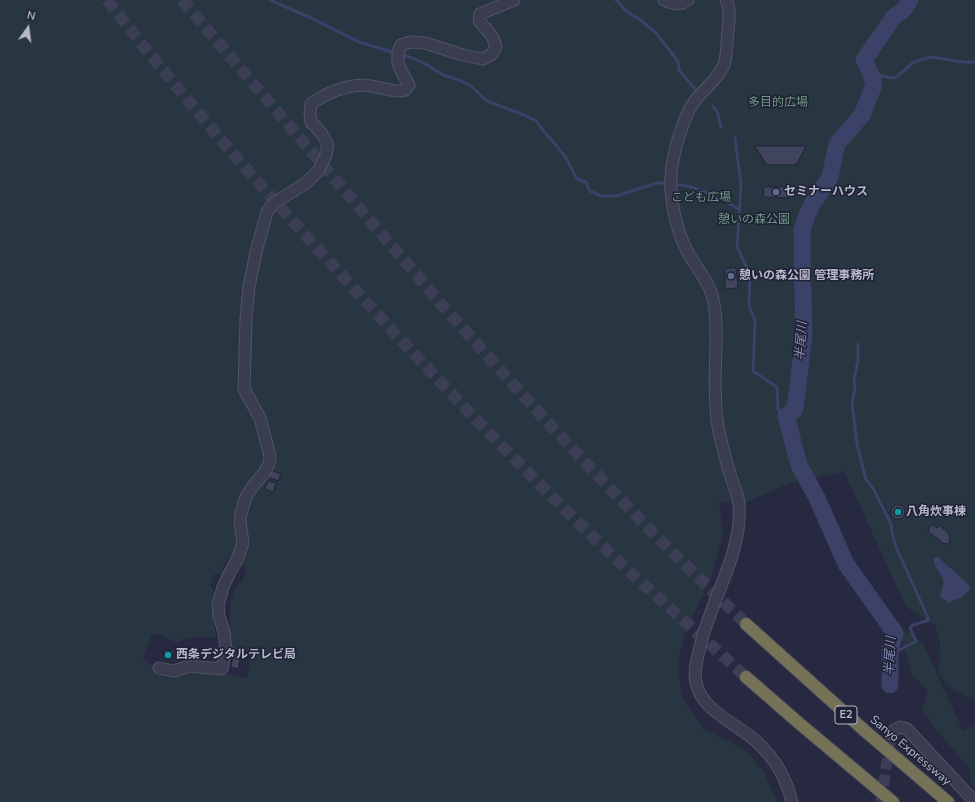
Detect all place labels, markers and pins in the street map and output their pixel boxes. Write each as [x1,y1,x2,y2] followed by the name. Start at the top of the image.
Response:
[784,185,868,199] place label: セミナーハウス
[771,187,781,197] marker: セミナーハウス
[739,269,874,283] place label: 憩いの森公園 管理事務所
[726,271,736,281] marker: 憩いの森公園 管理事務所
[906,505,966,519] place label: 八角炊事棟
[893,507,903,517] marker: 八角炊事棟
[176,648,296,662] place label: 西条デジタルテレビ局
[163,650,173,660] marker: 西条デジタルテレビ局

